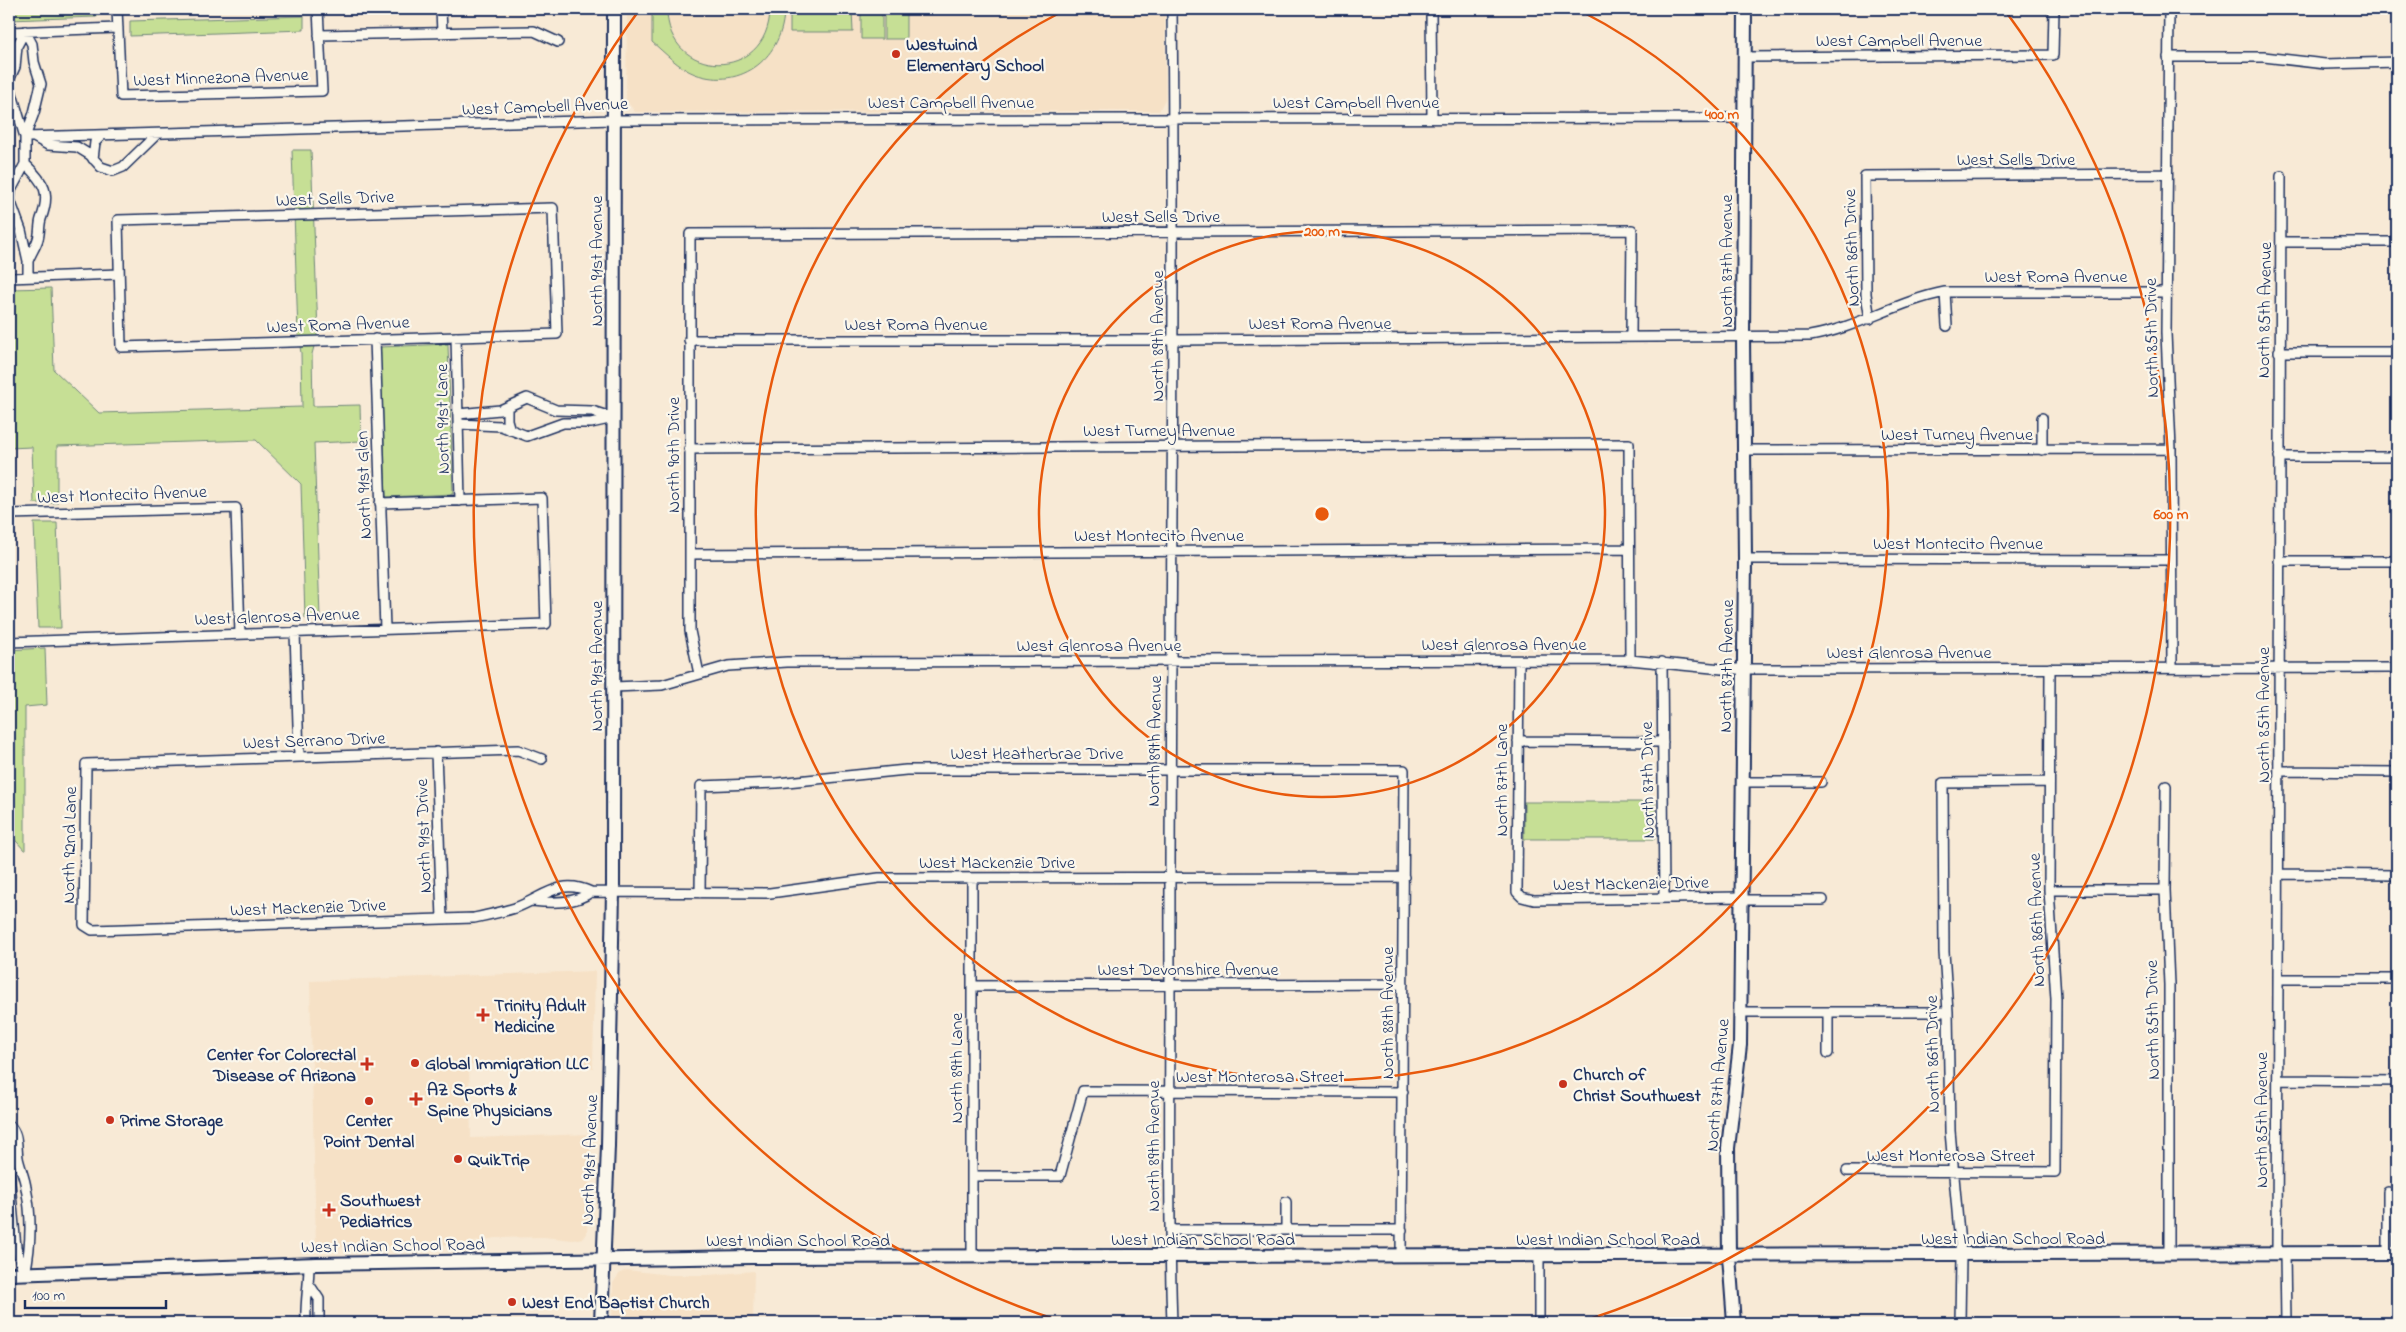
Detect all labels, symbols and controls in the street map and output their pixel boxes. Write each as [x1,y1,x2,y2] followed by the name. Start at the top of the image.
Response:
[1816,29,1983,55] street label: West Campbell Avenue
[906,33,1044,81] place label: Westwind Elementary School
[890,48,902,60] marker: Westwind Elementary School
[133,63,310,95] street label: West Minnezona Avenue
[868,91,1035,117] street label: West Campbell Avenue
[1273,91,1440,117] street label: West Campbell Avenue
[461,92,630,124] street label: West Campbell Avenue
[1704,104,1740,126] text: 400 m
[1957,148,2076,174] street label: West Sells Drive
[275,185,396,215] street label: West Sells Drive
[1838,188,1868,307] street label: North 86th Drive
[1715,193,1741,328] street label: North 87th Avenue
[585,195,611,326] street label: North 91st Avenue
[1102,205,1221,231] street label: West Sells Drive
[1303,221,1340,243] text: 200 m
[2252,241,2280,378] street label: North 85th Avenue
[1984,265,2128,291] street label: West Roma Avenue
[1146,269,1172,402] street label: North 89th Avenue
[2139,277,2167,398] street label: North 85th Drive
[266,310,411,341] street label: West Roma Avenue
[1248,312,1392,338] street label: West Roma Avenue
[844,313,988,339] street label: West Roma Avenue
[430,363,458,474] street label: North 91st Lane
[662,396,688,513] street label: North 90th Drive
[1083,419,1236,445] street label: West Turney Avenue
[1881,423,2034,449] street label: West Turney Avenue
[350,430,380,539] street label: North 91st Glen
[37,480,208,512] street label: West Montecito Avenue
[2153,504,2189,526] text: 600 m
[1313,505,1331,523] centre of rings
[1074,524,1245,550] street label: West Montecito Avenue
[1873,532,2044,558] street label: West Montecito Avenue
[1714,598,1742,733] street label: North 87th Avenue
[585,600,611,731] street label: North 91st Avenue
[194,602,361,634] street label: West Glenrosa Avenue
[1421,633,1587,659] street label: West Glenrosa Avenue
[1016,634,1182,660] street label: West Glenrosa Avenue
[1826,641,1992,667] street label: West Glenrosa Avenue
[2252,646,2278,783] street label: North 85th Avenue
[1142,674,1170,807] street label: North 89th Avenue
[1635,720,1663,839] street label: North 87th Drive
[1490,723,1516,836] street label: North 87th Lane
[242,726,387,757] street label: West Serrano Drive
[950,742,1125,768] street label: West Heatherbrae Drive
[410,777,440,894] street label: North 91st Drive
[57,785,85,904] street label: North 92nd Lane
[919,851,1076,877] street label: West Mackenzie Drive
[2023,852,2053,987] street label: North 86th Avenue
[1553,871,1710,899] street label: West Mackenzie Drive
[230,893,387,925] street label: West Mackenzie Drive
[1376,946,1402,1079] street label: North 88th Avenue
[1097,958,1279,984] street label: West Devonshire Avenue
[2140,959,2168,1080] street label: North 85th Drive
[494,994,587,1041] place label: Trinity Adult Medicine
[1920,994,1948,1113] street label: North 86th Drive
[476,1008,490,1022] marker: Trinity Adult Medicine
[945,1012,971,1123] street label: North 89th Lane
[1700,1017,1738,1153] street label: North 87th Avenue
[207,1043,356,1090] place label: Center for Colorectal Disease of Arizona
[2250,1051,2276,1188] street label: North 85th Avenue
[425,1052,589,1079] place label: Global Immigration LLC
[360,1057,374,1071] marker: Center for Colorectal Disease of Arizona
[409,1057,421,1069] marker: Global Immigration LLC
[1573,1063,1702,1110] place label: Church of Christ Southwest
[1176,1065,1344,1091] street label: West Monterosa Street
[427,1078,552,1126] place label: AZ Sports & Spine Physicians
[1557,1078,1569,1090] marker: Church of Christ Southwest
[1142,1079,1168,1212] street label: North 89th Avenue
[409,1092,423,1106] marker: AZ Sports & Spine Physicians
[576,1093,606,1226] street label: North 91st Avenue
[363,1095,375,1107] marker: Center Point Dental
[120,1109,224,1136] place label: Prime Storage
[324,1109,414,1156] place label: Center Point Dental
[104,1114,116,1126] marker: Prime Storage
[1867,1144,2035,1170] street label: West Monterosa Street
[468,1148,530,1174] place label: QuikTrip
[452,1153,464,1165] marker: QuikTrip
[340,1189,422,1236] place label: Southwest Pediatrics
[322,1203,336,1217] marker: Southwest Pediatrics
[1921,1227,2105,1253] street label: West Indian School Road
[1111,1228,1295,1254] street label: West Indian School Road
[1516,1228,1700,1254] street label: West Indian School Road
[706,1229,890,1255] street label: West Indian School Road
[301,1232,485,1262] street label: West Indian School Road
[25,1277,166,1309] scale bar
[32,1285,65,1307] text: 100 m
[522,1291,710,1317] place label: West End Baptist Church
[506,1296,518,1308] marker: West End Baptist Church

